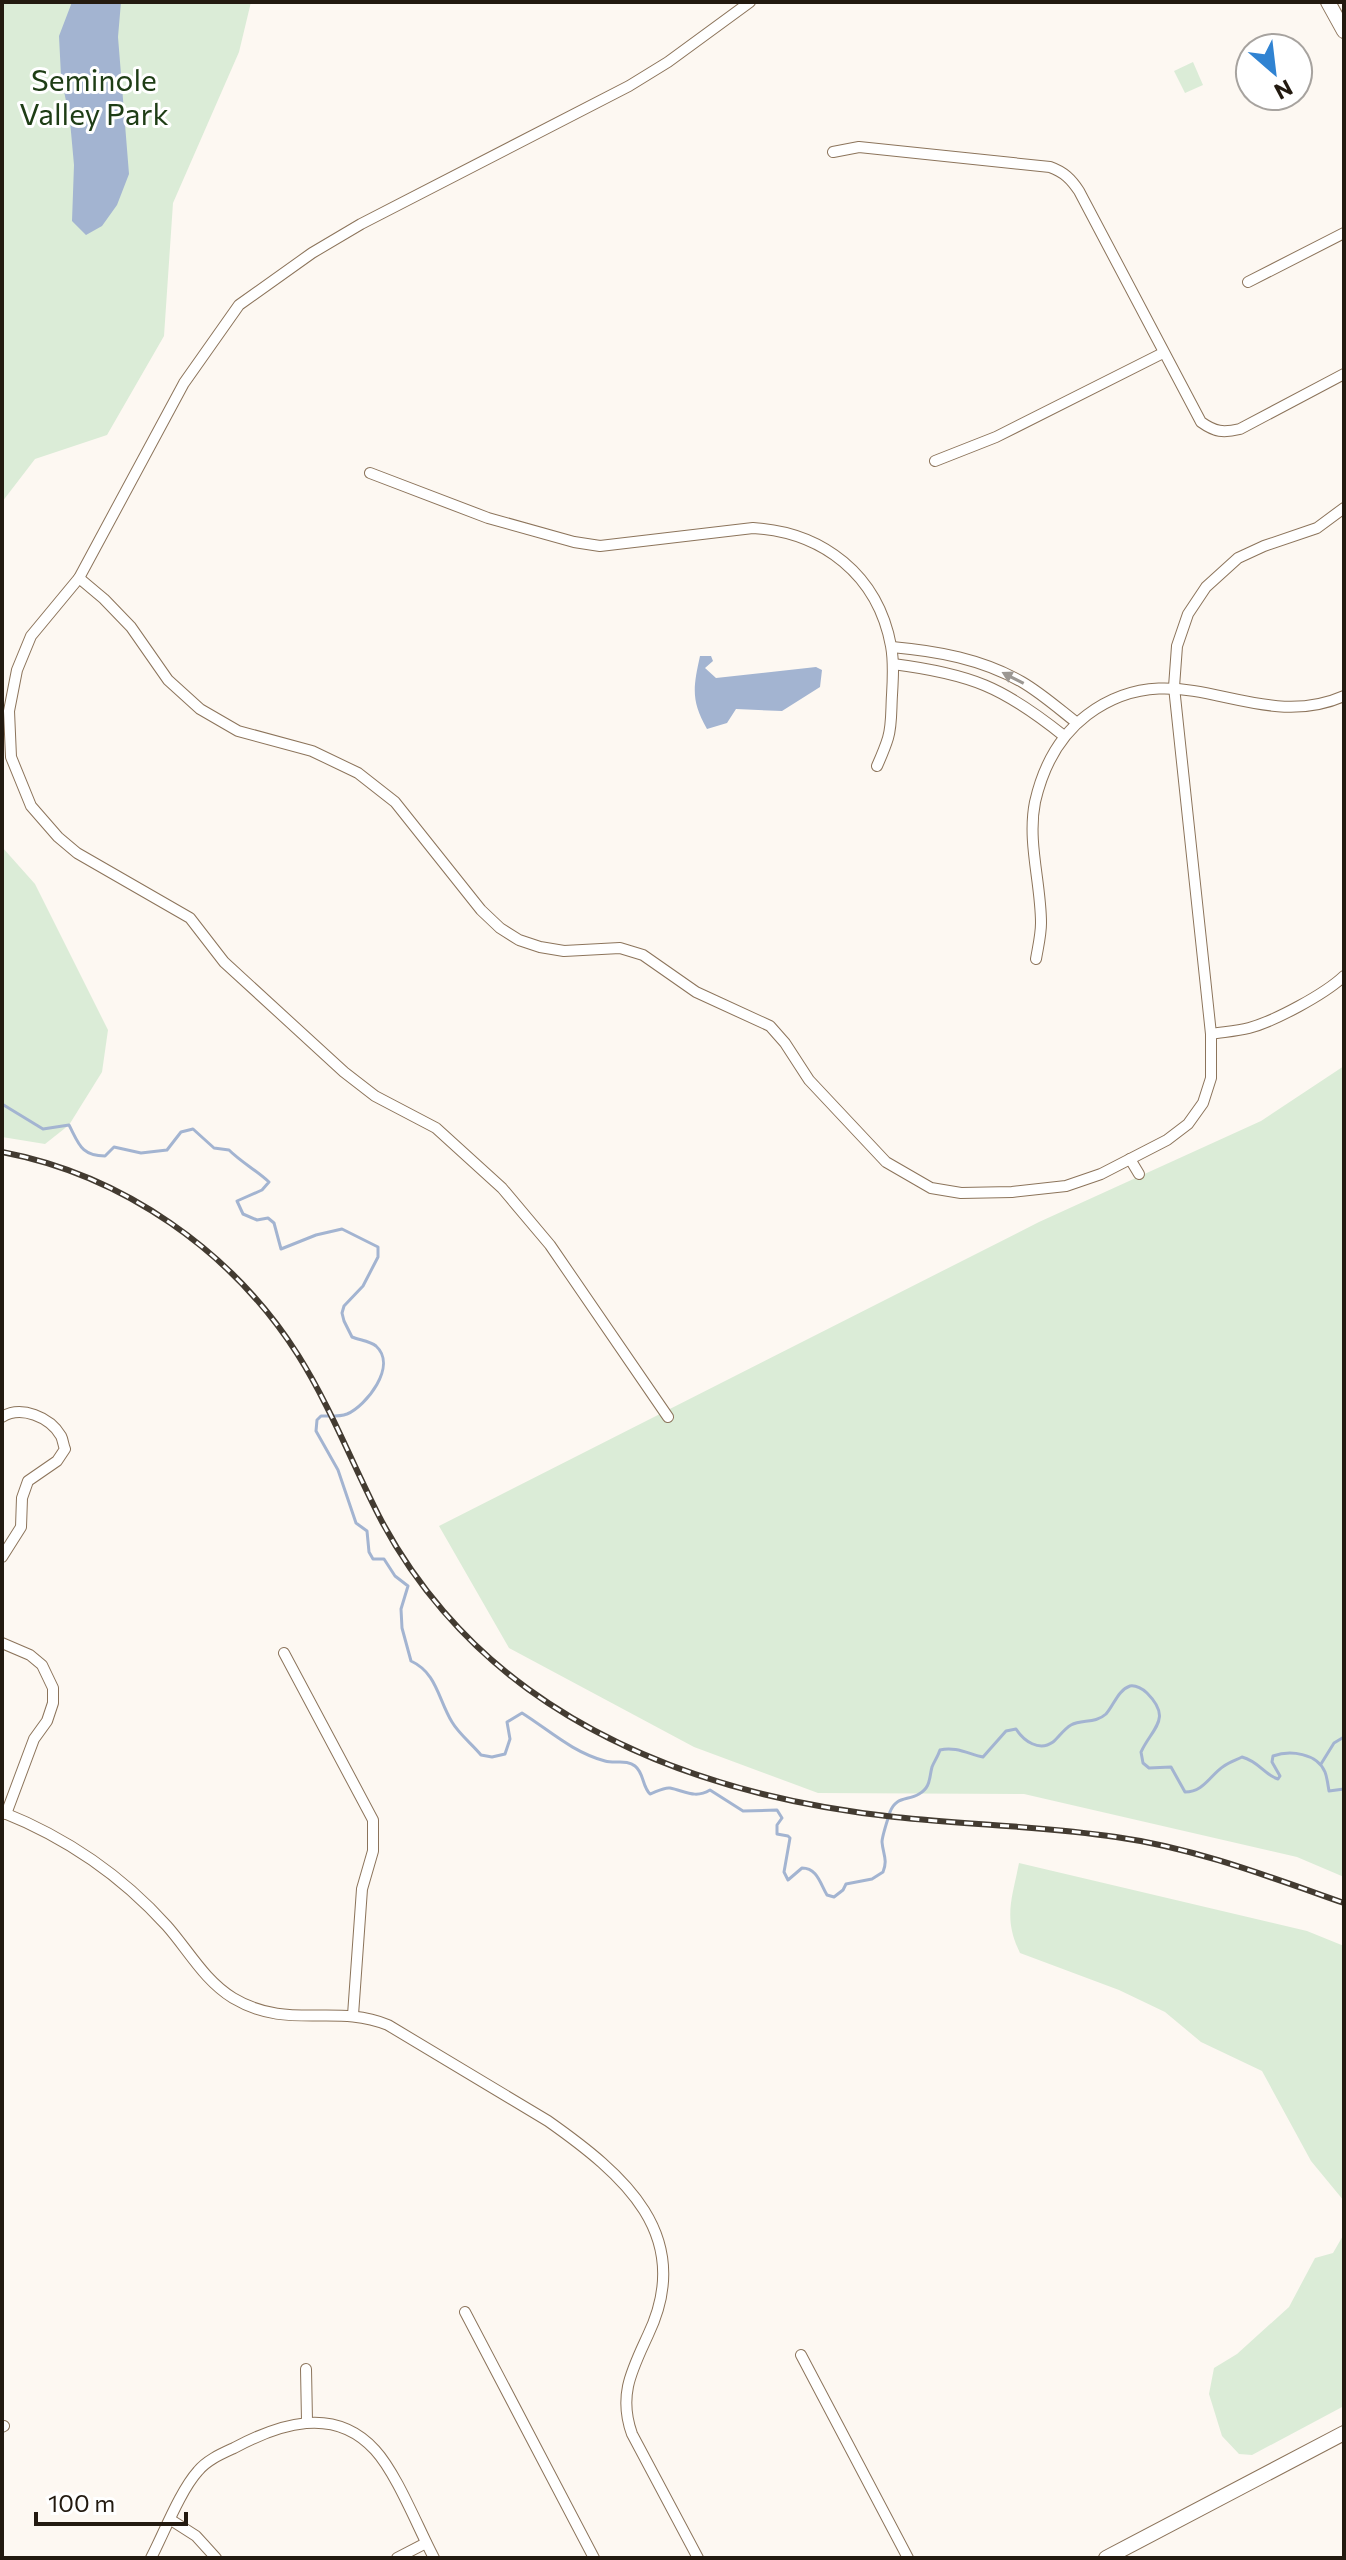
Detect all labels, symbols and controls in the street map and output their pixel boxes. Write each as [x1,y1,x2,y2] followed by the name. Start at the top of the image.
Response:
[1234,32,1314,112] north arrow
[19,60,169,131] park label: Seminole Valley Park
[1270,74,1297,106] text: N
[1001,672,1024,685] one-way arrow
[36,2476,186,2526] scale bar
[48,2488,115,2517] text: 100 m

